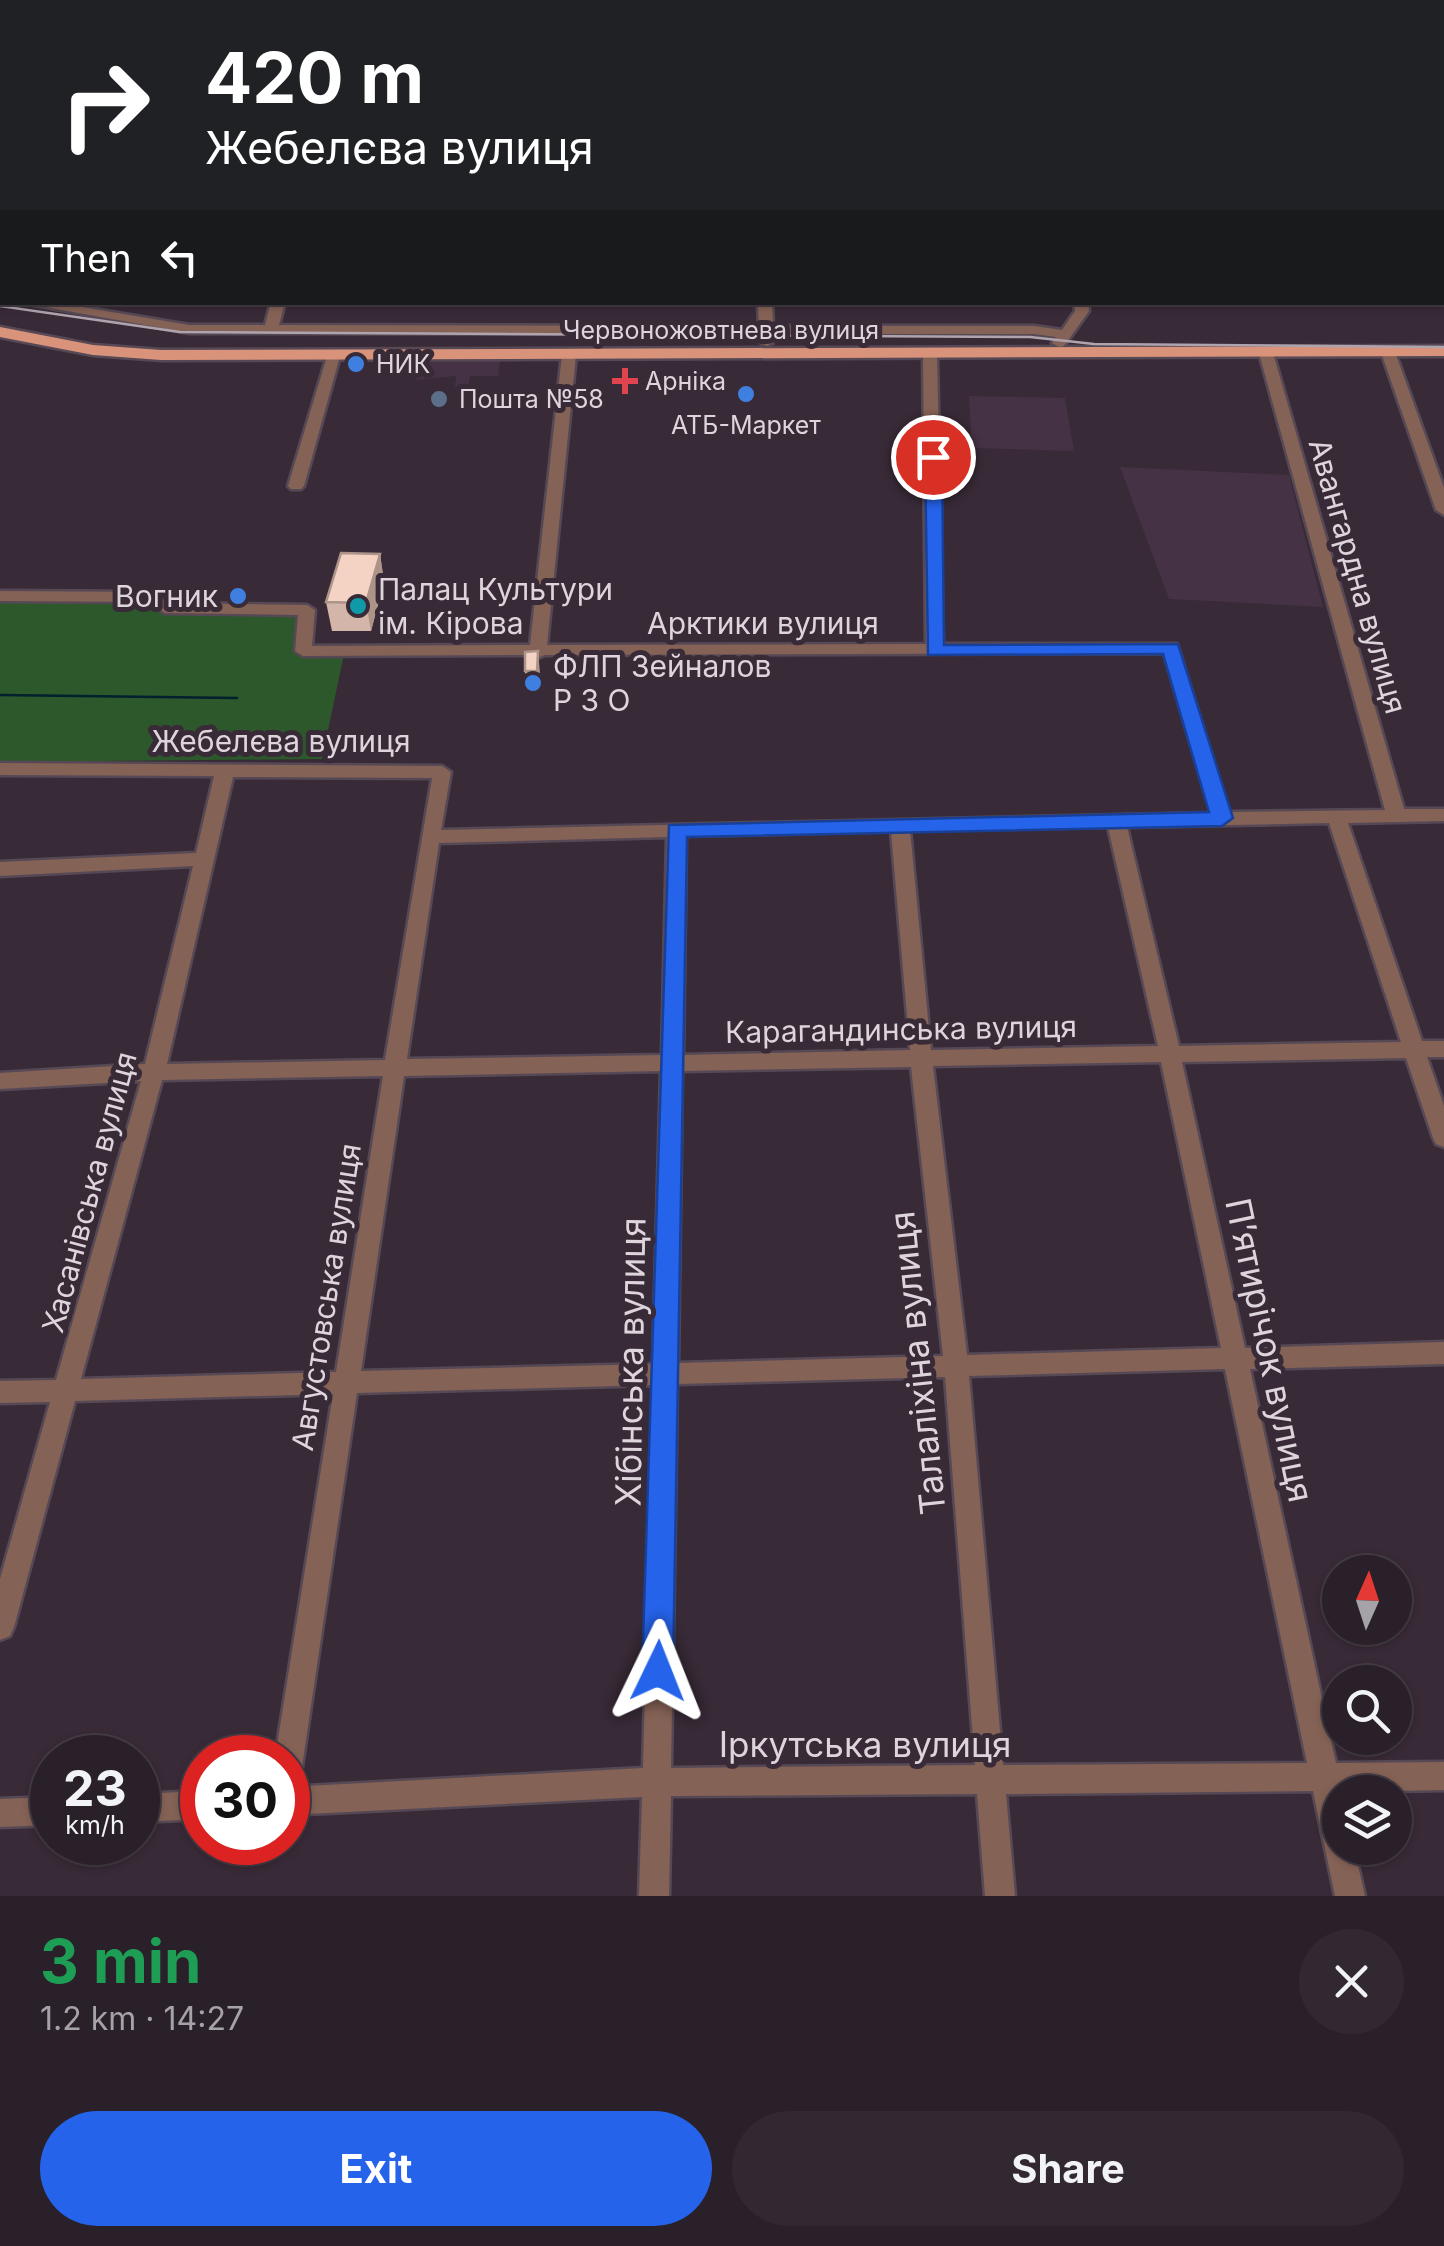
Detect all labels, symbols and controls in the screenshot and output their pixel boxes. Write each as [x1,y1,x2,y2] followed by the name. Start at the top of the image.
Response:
[205,35,424,120] text: 420 m
[40,40,170,170] icon: right
[205,120,594,175] text: Жебелєва вулиця
[152,230,207,285] icon: left
[40,235,132,281] text: Then
[563,315,879,345] street label: Червоножовтнева вулиця
[376,349,430,379] place label: НИК
[345,353,367,375] marker: НИК
[645,366,726,396] place label: Арніка
[614,370,636,392] marker: Арніка
[735,383,757,405] marker: АТБ-Маркет
[459,384,604,414] place label: Пошта №58
[428,388,450,410] marker: Пошта №58
[671,410,821,440] place label: АТБ-Маркет
[891,415,976,500] pin
[906,430,961,485] icon: arrive
[1302,434,1414,718] street label: Авангардна вулиця
[378,571,613,641] place label: Палац Культури ім. Кірова
[115,578,218,614] place label: Вогник
[227,585,249,607] marker: Вогник
[347,595,369,617] marker: Палац Культури ім. Кірова
[647,605,879,641] street label: Арктики вулиця
[553,648,772,718] place label: ФЛП Зейналов Р З О
[522,672,544,694] marker: ФЛП Зейналов Р З О
[151,723,411,759] street label: Жебелєва вулиця
[725,1008,1077,1050] street label: Карагандинська вулиця
[34,1048,144,1336] street label: Хасанівська вулиця
[284,1141,368,1453] street label: Августовська вулиця
[1217,1194,1323,1506] street label: П’ятирічок вулиця
[880,1209,954,1517] street label: Талаліхіна вулиця
[606,1217,654,1507] street label: Хібінська вулиця
[1322,1555,1412,1645] north arrow
[1322,1555,1412,1865] map controls
[606,1619,710,1723] position arrow
[1322,1665,1412,1755] button: search
[719,1723,1011,1765] street label: Іркутська вулиця
[180,1735,310,1865] speed limit sign: 30
[63,1758,127,1818] text: 23
[1322,1775,1412,1865] button: layers
[65,1810,125,1840] text: km/h
[40,1925,201,1997] text: 3 min
[1299,1929,1404,2034] button: close
[40,1999,244,2038] text: 1.2 km · 14:27
[40,2111,712,2226] button: Exit
[732,2111,1404,2226] button: Share

